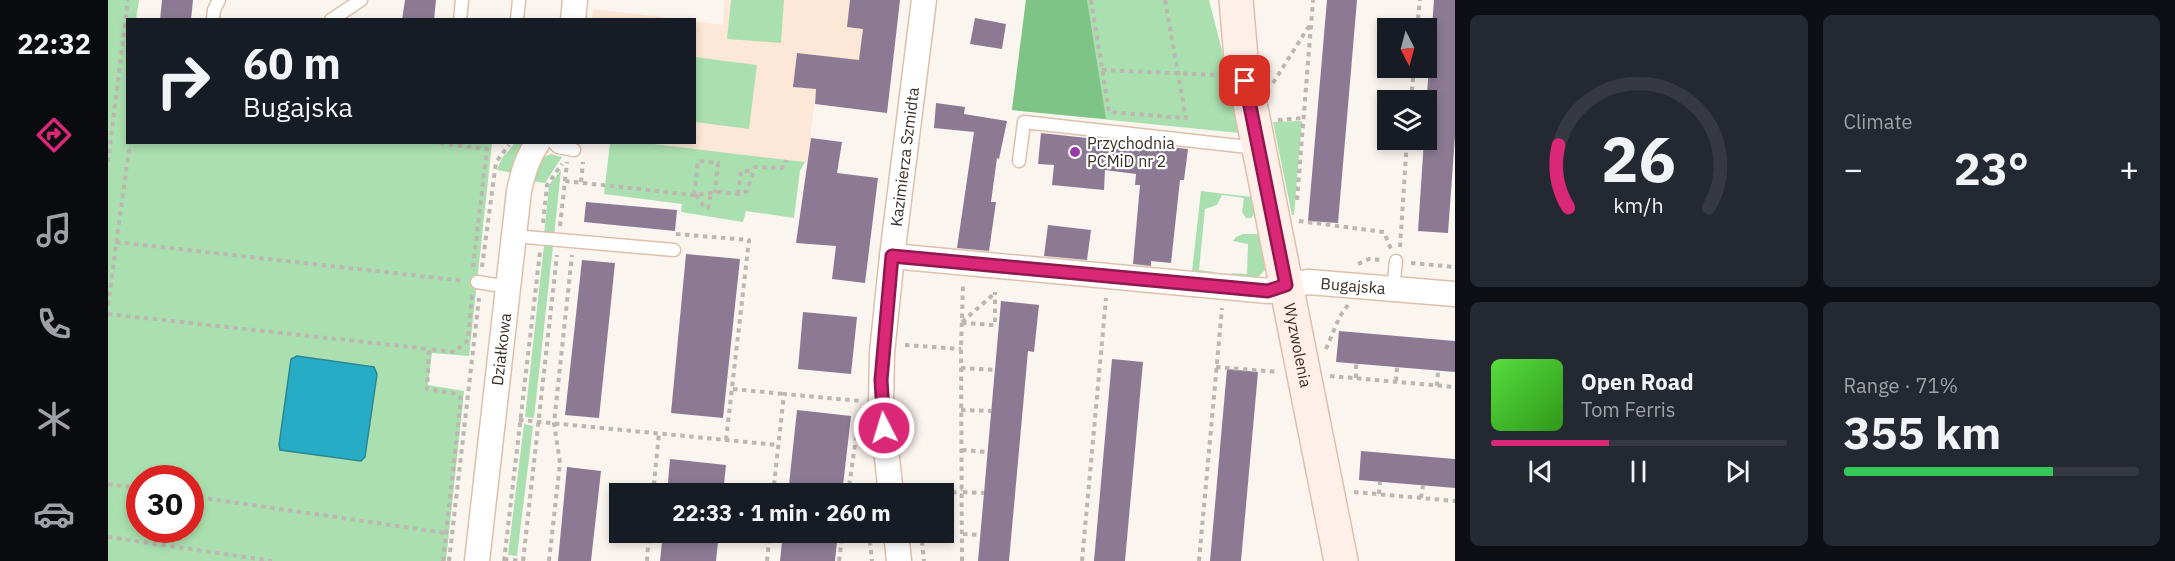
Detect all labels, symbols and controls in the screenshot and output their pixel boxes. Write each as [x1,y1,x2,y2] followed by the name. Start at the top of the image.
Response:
[1377,18,1437,78] north arrow
[1377,18,1437,150] map controls
[17,26,91,61] text: 22:32
[243,36,341,91] text: 60 m
[144,42,222,120] icon: right
[1219,55,1270,106] pin
[1228,64,1261,97] icon: arrive
[886,85,923,228] street label: Kazimierza Szmidta
[243,89,353,124] text: Bugajska
[1377,90,1437,150] button: layers
[1844,108,1912,135] text: Climate
[33,114,75,156] icon: directions
[1601,118,1676,199] text: 26
[1087,133,1175,171] place label: Przychodnia PCMiD nr 2
[1954,139,2029,197] text: 23°
[1068,145,1082,159] marker: Przychodnia PCMiD nr 2
[1844,147,1863,190] text: −
[2119,147,2139,190] text: +
[1614,191,1664,219] text: km/h
[33,209,75,251] icon: music
[1320,273,1387,298] street label: Bugajska
[1280,301,1316,390] street label: Wyzwolenia
[33,303,75,345] icon: phone
[487,312,515,387] street label: Działkowa
[1581,367,1694,396] text: Open Road
[1844,372,1958,399] text: Range · 71%
[852,396,916,460] position arrow
[1581,396,1676,423] text: Tom Ferris
[33,398,75,440] icon: climate
[1844,403,2001,461] text: 355 km
[1524,455,1557,488] icon: previous
[1622,455,1655,488] icon: pause
[1721,455,1754,488] icon: next
[126,465,204,543] speed limit sign: 30
[33,493,75,535] icon: car
[672,498,891,527] text: 22:33 · 1 min · 260 m

